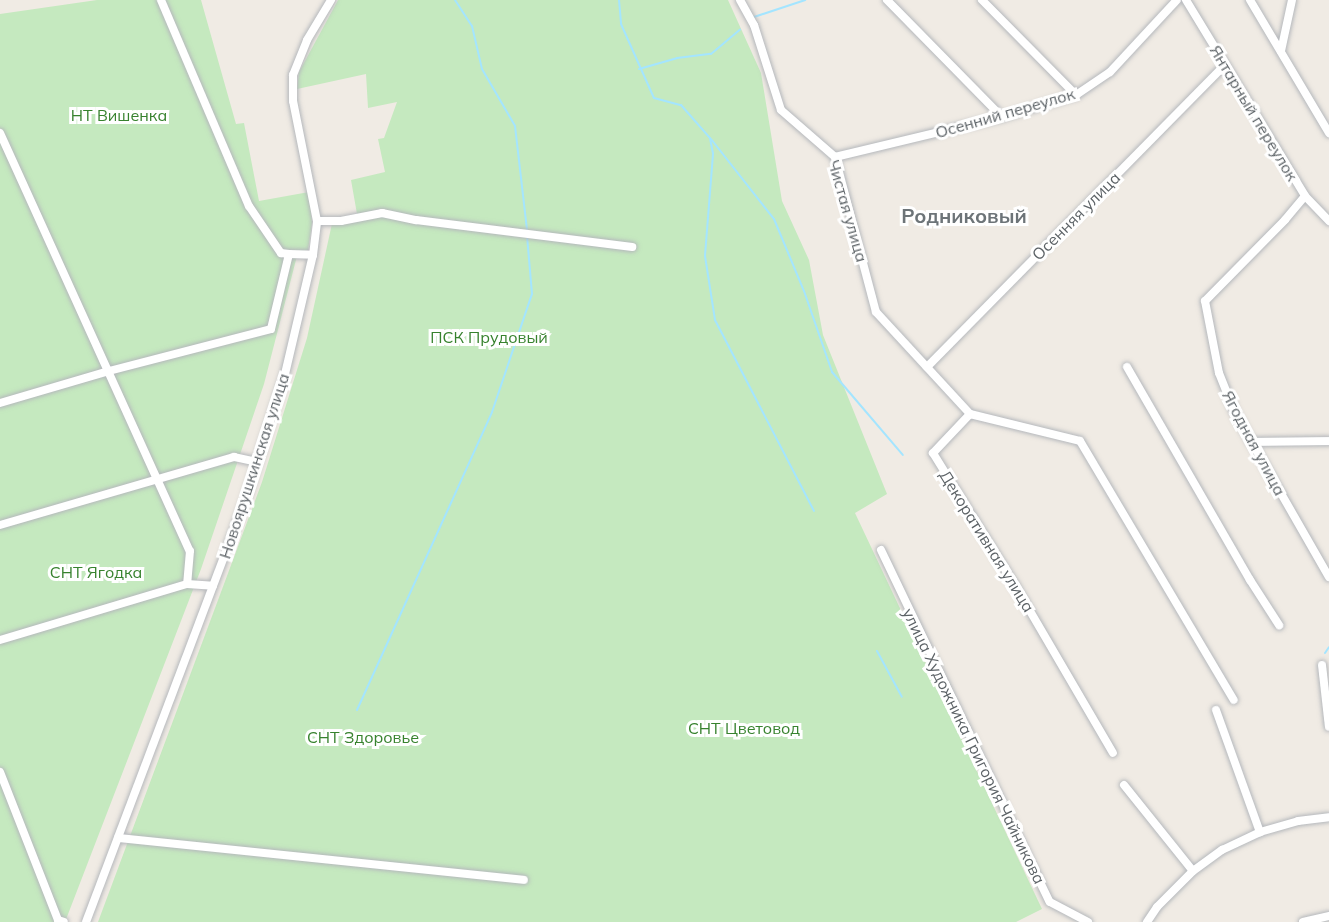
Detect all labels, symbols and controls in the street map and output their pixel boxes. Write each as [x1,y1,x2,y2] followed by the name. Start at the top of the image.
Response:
[1206,42,1302,184] street label: Янтарный переулок
[933,84,1077,142] street label: Осенний переулок
[71,105,167,125] park label: НТ Вишенка
[824,158,872,264] street label: Чистая улица
[1028,168,1124,264] street label: Осенняя улица
[901,203,1027,227] district label: Родниковый
[430,327,548,347] park label: ПСК Прудовый
[215,371,293,561] street label: Новоярушкинская улица
[1218,387,1290,499] street label: Ягодная улица
[935,466,1039,616] street label: Декоративная улица
[50,562,142,582] park label: СНТ Ягодка
[899,605,1049,887] street label: улица Художника Григория Чайникова
[688,718,800,738] park label: СНТ Цветовод
[307,727,419,747] park label: СНТ Здоровье

